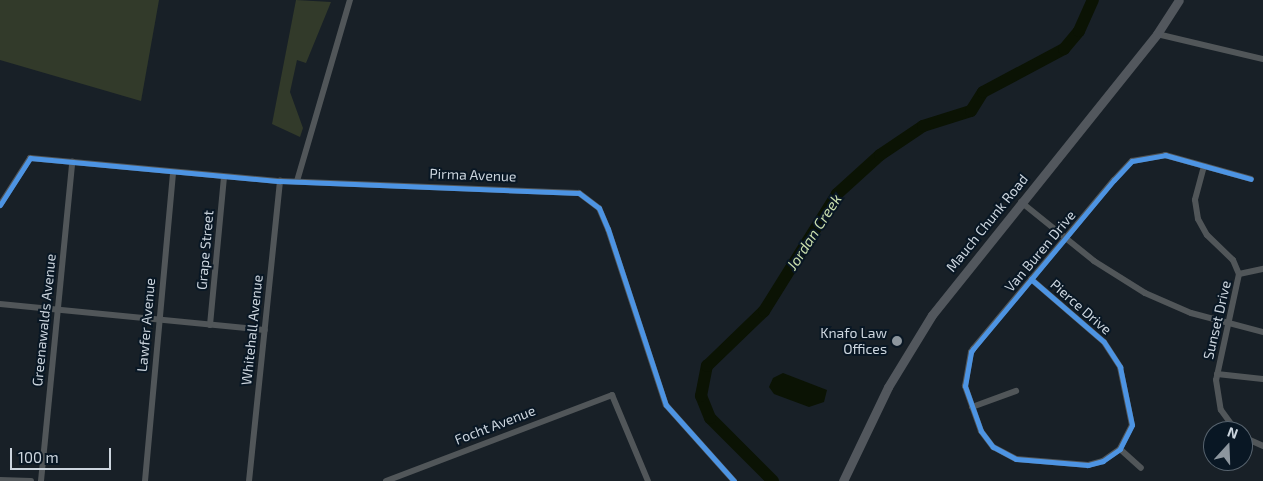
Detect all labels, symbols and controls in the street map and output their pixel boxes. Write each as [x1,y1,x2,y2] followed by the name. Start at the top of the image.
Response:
[429,165,517,185] street label: Pirma Avenue
[942,171,1032,275] street label: Mauch Chunk Road
[783,191,845,273] water label: Jordan Creek
[1001,207,1079,295] street label: Van Buren Drive
[193,210,217,290] street label: Grape Street
[29,253,59,387] street label: Greenawalds Avenue
[238,273,266,387] street label: Whitehall Avenue
[1047,276,1115,338] street label: Pierce Drive
[134,277,158,373] street label: Lawfer Avenue
[1200,279,1234,361] street label: Sunset Drive
[820,325,887,358] place label: Knafo Law Offices
[891,335,903,347] marker: Knafo Law Offices
[452,402,538,448] street label: Focht Avenue
[1203,421,1253,471] north arrow
[1225,423,1241,442] text: N
[12,438,114,470] scale bar
[18,448,59,466] text: 100 m

